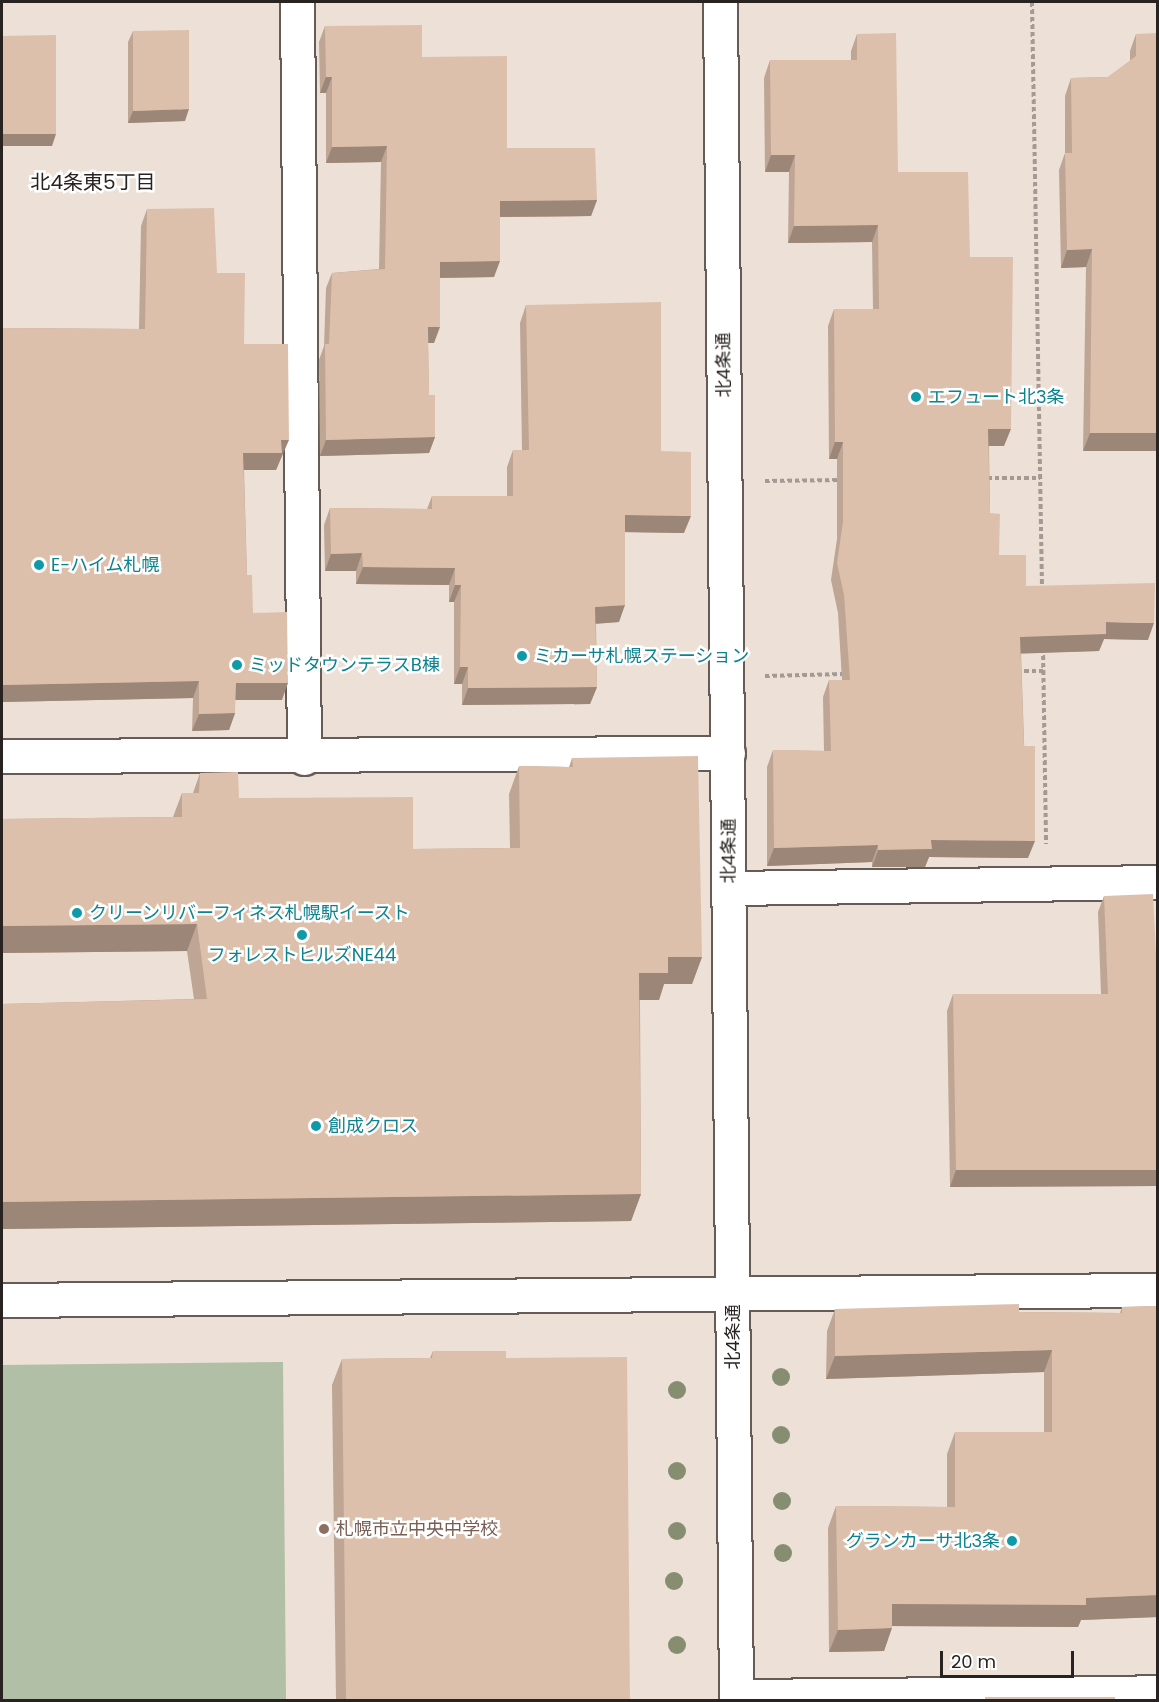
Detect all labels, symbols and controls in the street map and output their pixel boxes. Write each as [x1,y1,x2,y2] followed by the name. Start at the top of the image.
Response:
[30,170,156,194] district label: 北4条東5丁目
[713,332,735,398] street label: 北4条通
[928,386,1065,408] place label: エフュート北3条
[909,390,923,404] marker: エフュート北3条
[51,554,160,576] place label: E-ハイム札幌
[32,558,46,572] marker: E-ハイム札幌
[534,645,750,667] place label: ミカーサ札幌ステーション
[515,649,529,663] marker: ミカーサ札幌ステーション
[249,654,440,676] place label: ミッドタウンテラスB棟
[230,658,244,672] marker: ミッドタウンテラスB棟
[718,818,740,884] street label: 北4条通
[89,902,413,924] place label: クリーンリバーフィネス札幌駅イースト
[70,906,84,920] marker: クリーンリバーフィネス札幌駅イースト
[295,928,309,942] marker: フォレストヒルズNE44
[208,944,396,966] place label: フォレストヒルズNE44
[328,1115,418,1137] place label: 創成クロス
[309,1119,323,1133] marker: 創成クロス
[722,1304,744,1370] street label: 北4条通
[336,1518,498,1540] place label: 札幌市立中央中学校
[317,1522,331,1536] marker: 札幌市立中央中学校
[845,1530,1000,1552] place label: グランカーサ北3条
[1005,1534,1019,1548] marker: グランカーサ北3条
[943,1639,1076,1677] scale bar
[951,1649,996,1674] text: 20 m

